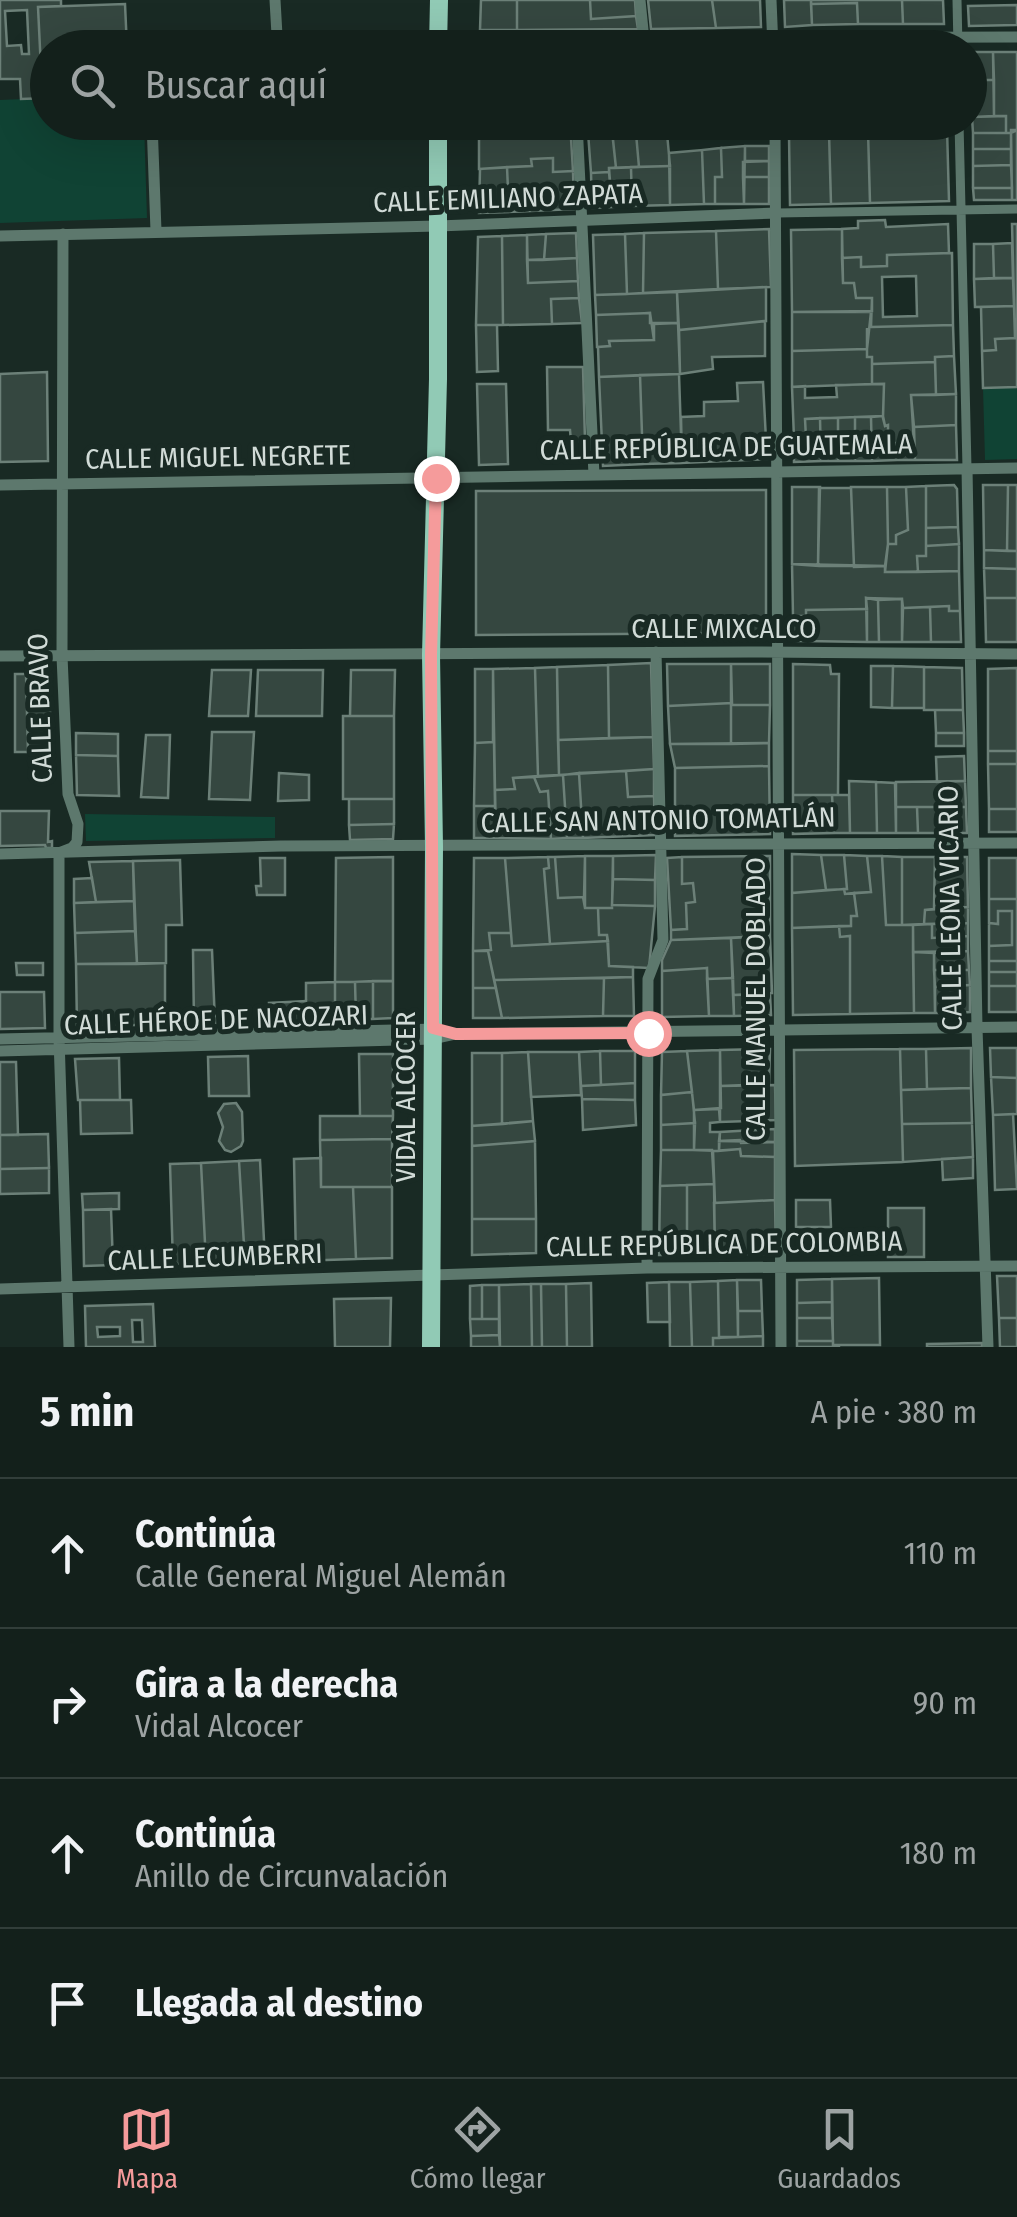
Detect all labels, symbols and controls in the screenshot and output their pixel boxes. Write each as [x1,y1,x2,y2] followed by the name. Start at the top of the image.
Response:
[30,30,987,140] search box
[65,58,120,113] icon: search
[145,62,327,108] text: Buscar aquí
[372,177,644,219] street label: CALLE EMILIANO ZAPATA
[539,427,913,467] street label: CALLE REPÚBLICA DE GUATEMALA
[85,438,351,476] street label: CALLE MIGUEL NEGRETE
[414,456,460,502] route end
[631,612,817,645] street label: CALLE MIXCALCO
[21,632,59,784] street label: CALLE BRAVO
[931,785,969,1031] street label: CALLE LEONA VICARIO
[480,800,836,840] street label: CALLE SAN ANTONIO TOMATLÁN
[739,857,772,1141] street label: CALLE MANUEL DOBLADO
[63,998,369,1042] street label: CALLE HÉROE DE NACOZARI
[389,1011,422,1183] street label: VIDAL ALCOCER
[626,1011,672,1057] route start
[545,1224,903,1264] street label: CALLE REPÚBLICA DE COLOMBIA
[107,1237,323,1277] street label: CALLE LECUMBERRI
[40,1387,134,1437] text: 5 min
[811,1393,977,1431] text: A pie · 380 m
[135,1511,276,1557] text: Continúa
[40,1526,95,1581] icon: ahead
[904,1534,977,1572] text: 110 m
[135,1557,507,1595] text: Calle General Miguel Alemán
[135,1661,398,1707] text: Gira a la derecha
[40,1676,95,1731] icon: right
[913,1684,977,1722] text: 90 m
[135,1707,303,1745] text: Vidal Alcocer
[135,1811,276,1857] text: Continúa
[40,1826,95,1881] icon: ahead
[900,1834,977,1872] text: 180 m
[135,1857,448,1895] text: Anillo de Circunvalación
[40,1976,95,2031] icon: arrive
[135,1980,423,2026] text: Llegada al destino
[116,2102,178,2195] tab: Mapa
[410,2102,545,2195] tab: Cómo llegar
[777,2102,901,2195] tab: Guardados

